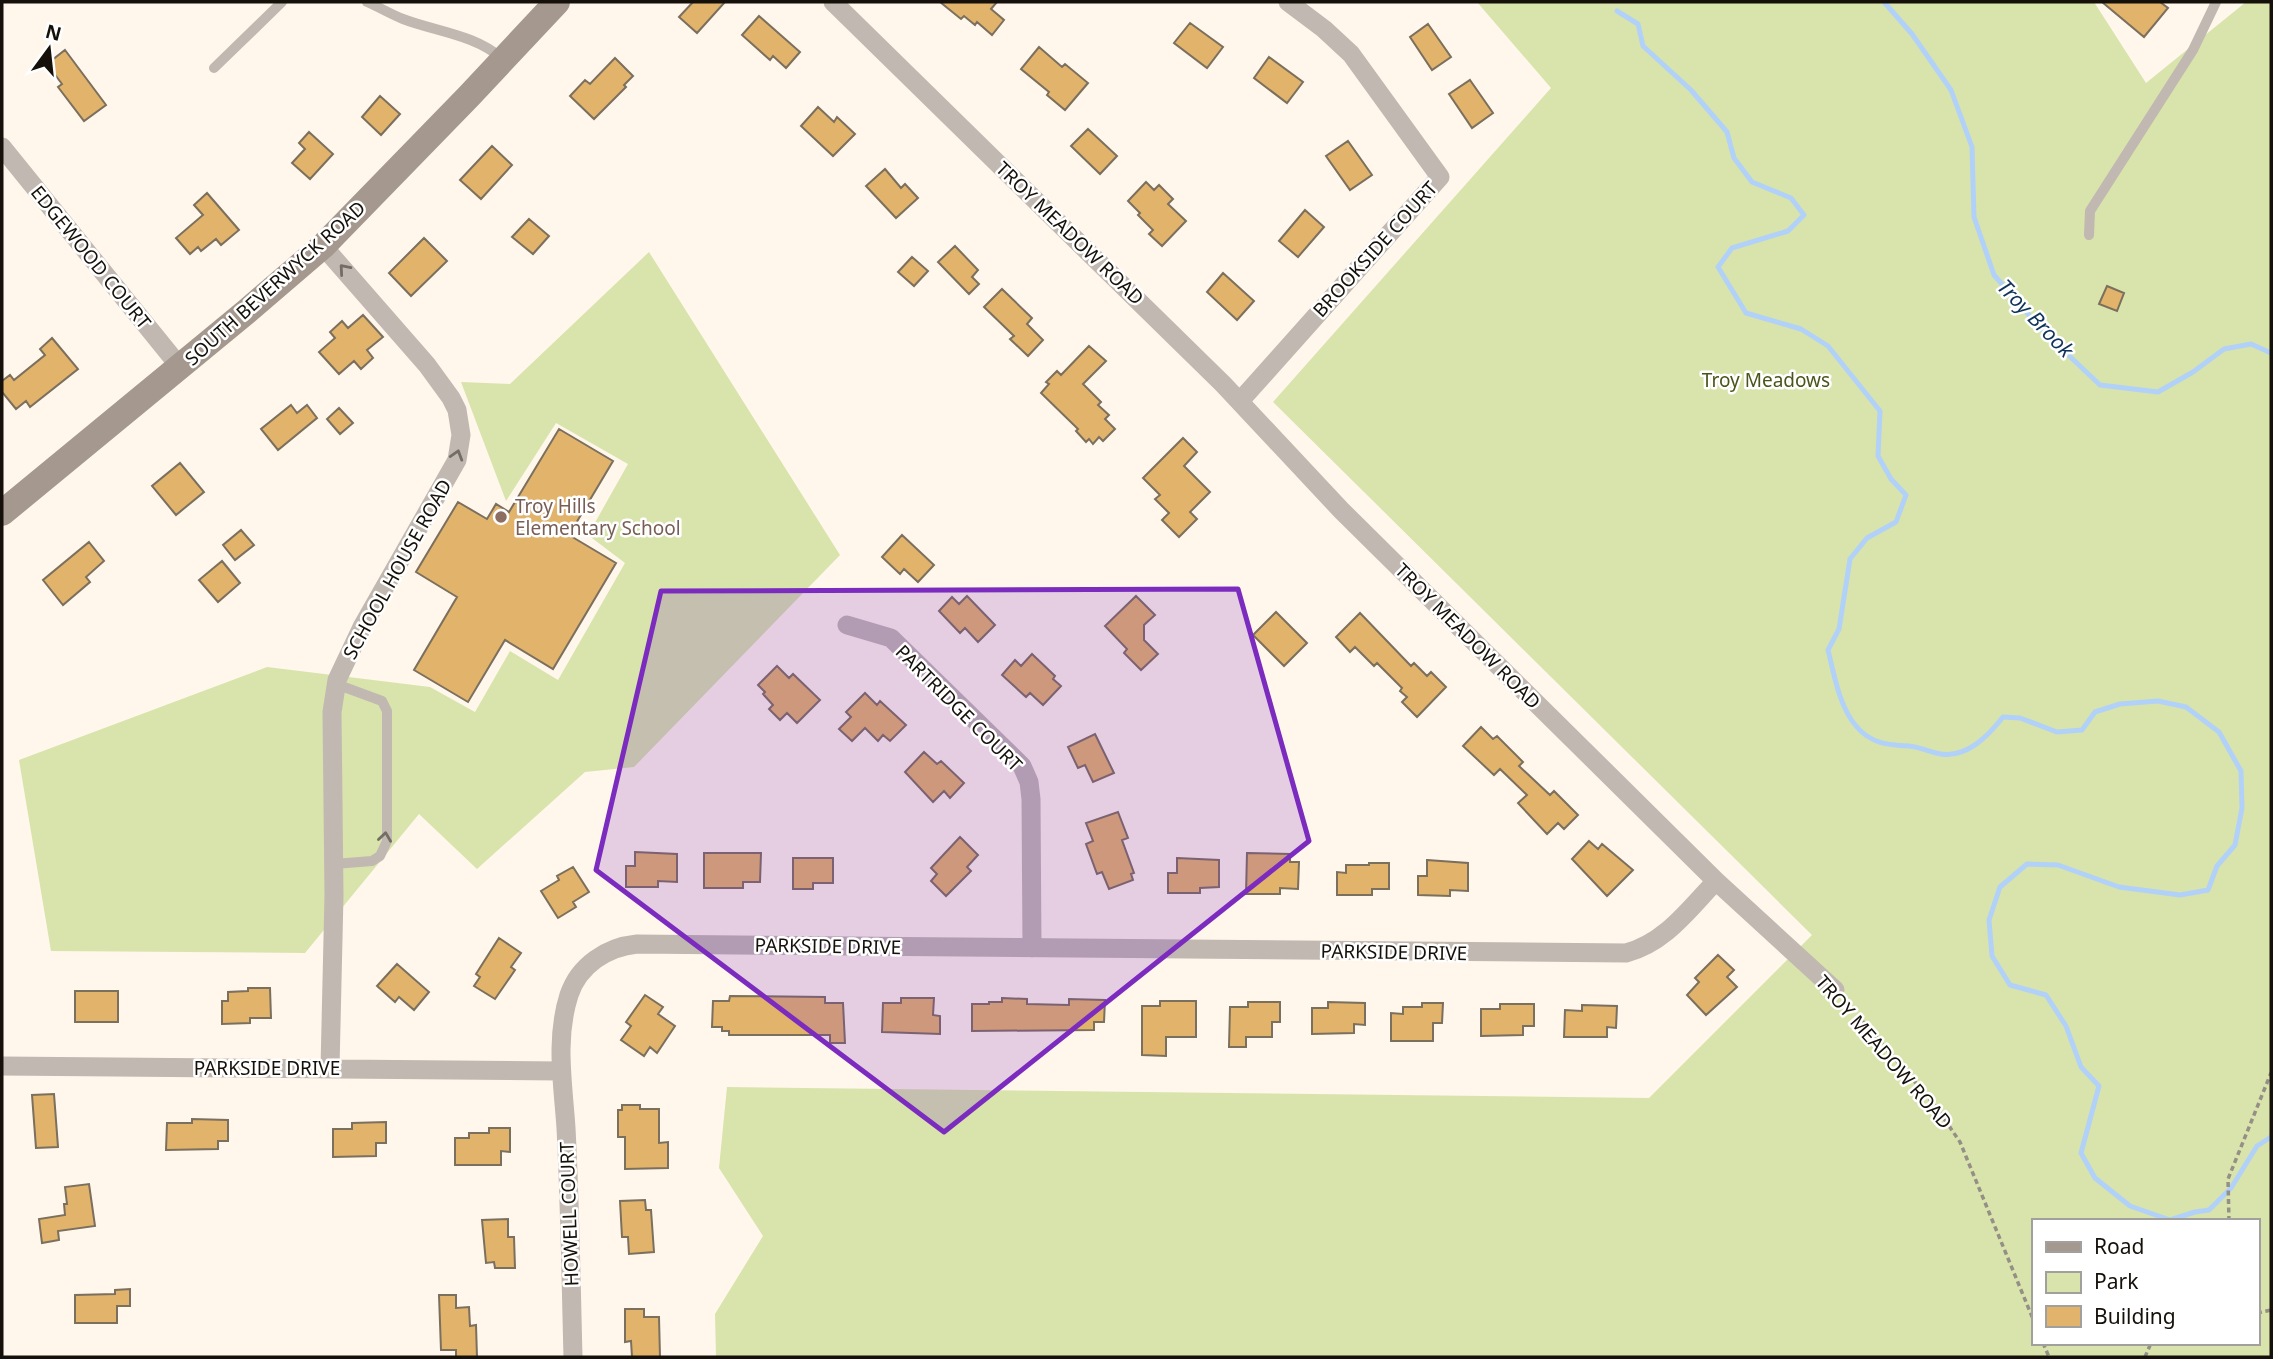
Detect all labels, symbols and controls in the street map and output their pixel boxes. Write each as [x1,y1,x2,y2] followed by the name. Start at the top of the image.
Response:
[14,14,84,84] north arrow
[43,18,64,47] text: N
[990,156,1150,310] street label: TROY MEADOW ROAD
[1307,175,1443,323] street label: BROOKSIDE COURT
[25,180,157,335] street label: EDGEWOOD COURT
[179,195,371,371] street label: SOUTH BEVERWYCK ROAD
[340,264,352,277] one-way arrow
[1992,273,2081,364] water label: Troy Brook
[1702,367,1830,393] park label: Troy Meadows
[449,450,463,462] one-way arrow
[337,474,457,664] street label: SCHOOL HOUSE ROAD
[515,493,681,541] place label: Troy Hills Elementary School
[493,509,509,525] marker: Troy Hills Elementary School
[1389,557,1547,715] street label: TROY MEADOW ROAD
[890,639,1028,777] street label: PARTRIDGE COURT
[378,831,393,842] one-way arrow
[754,932,902,960] street label: PARKSIDE DRIVE
[1320,938,1468,966] street label: PARKSIDE DRIVE
[1810,969,1958,1135] street label: TROY MEADOW ROAD
[194,1055,340,1081] street label: PARKSIDE DRIVE
[553,1141,585,1287] street label: HOWELL COURT
[2032,1219,2259,1345] legend
[2094,1232,2144,1260] text: Road
[2094,1267,2139,1295] text: Park
[2094,1302,2176,1330] text: Building

